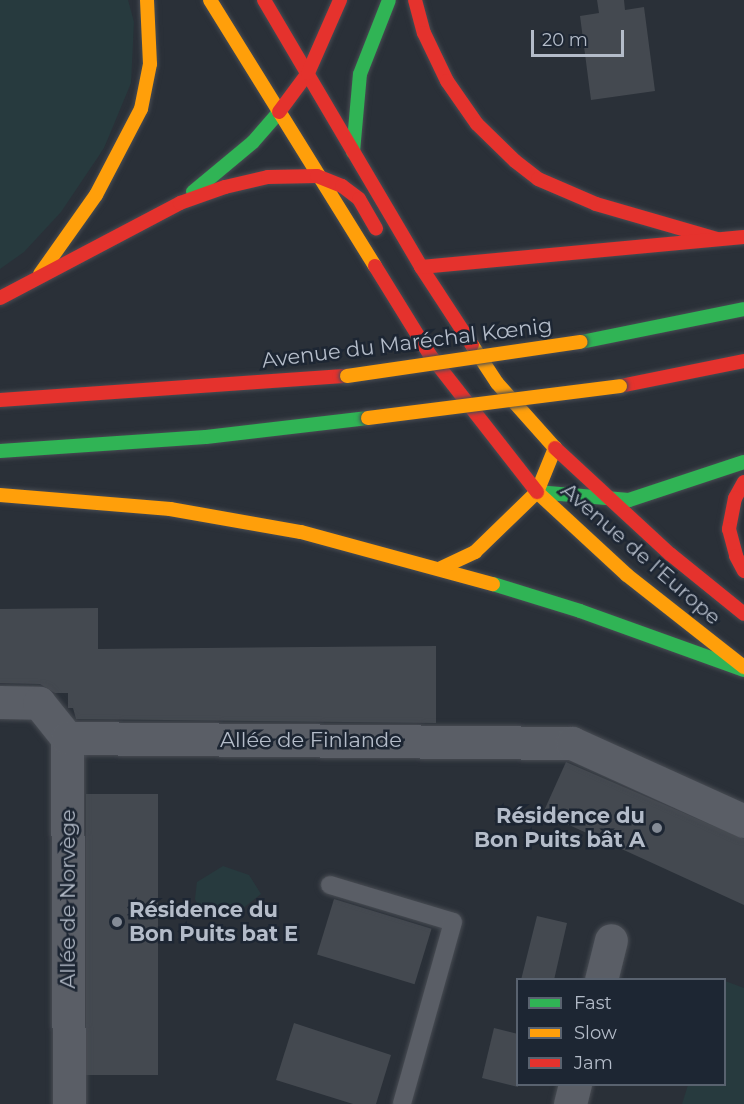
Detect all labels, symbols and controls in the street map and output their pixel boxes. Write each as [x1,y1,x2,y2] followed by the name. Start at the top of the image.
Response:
[534,18,627,56] scale bar
[542,29,588,51] text: 20 m
[260,313,554,373] street label: Avenue du Maréchal Kœnig
[556,478,726,630] street label: Avenue de l'Europe
[220,727,402,753] street label: Allée de Finlande
[474,803,645,853] place label: Résidence du Bon Puits bât A
[55,809,81,989] street label: Allée de Norvège
[650,821,664,835] marker: Résidence du Bon Puits bât A
[129,897,298,947] place label: Résidence du Bon Puits bat E
[110,915,124,929] marker: Résidence du Bon Puits bat E
[516,978,726,1086] legend
[574,992,612,1014] text: Fast
[574,1022,617,1044] text: Slow
[574,1052,613,1074] text: Jam

